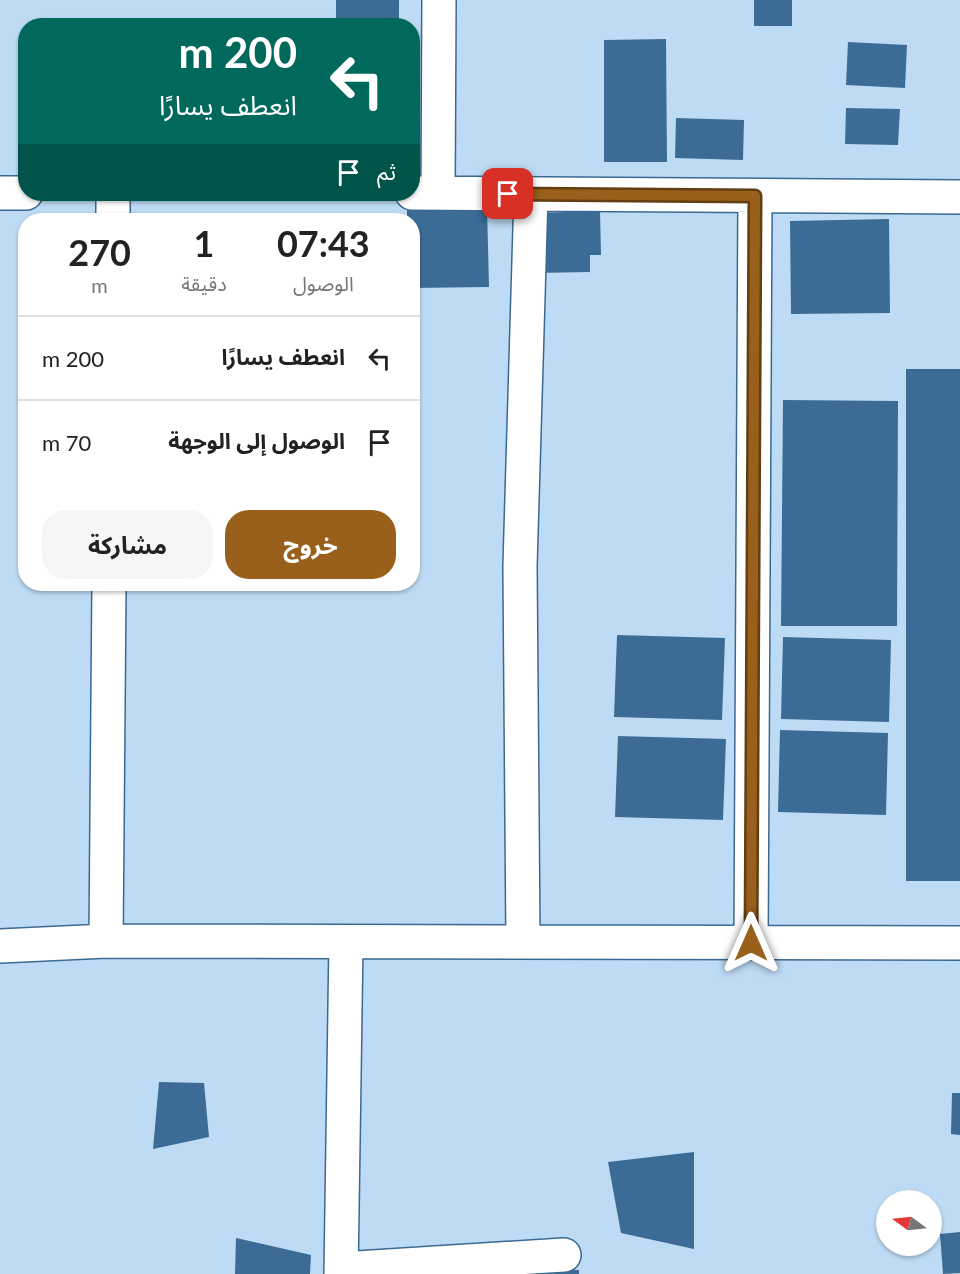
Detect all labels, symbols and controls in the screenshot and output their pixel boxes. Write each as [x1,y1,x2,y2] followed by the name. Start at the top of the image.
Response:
[179,27,297,77] text: 200 m
[318,42,396,120] icon: left
[159,88,297,121] text: انعطف يسارًا
[332,156,365,189] icon: arrive
[377,158,396,185] text: ثم
[482,168,533,219] pin
[491,177,524,210] icon: arrive
[193,221,214,265] text: 1
[277,221,370,265] text: 07:43
[68,230,131,274] text: 270
[181,271,227,295] text: دقيقة
[293,271,354,295] text: الوصول
[91,273,108,297] text: m
[363,342,396,375] icon: left
[221,343,345,370] text: انعطف يسارًا
[42,345,104,372] text: 200 m
[363,426,396,459] icon: arrive
[168,427,345,454] text: الوصول إلى الوجهة
[42,429,91,456] text: 70 m
[42,510,213,579] button: مشاركة
[225,510,396,579] button: خروج
[719,911,783,975] position arrow
[876,1190,942,1256] north arrow
[876,1190,942,1256] map controls

